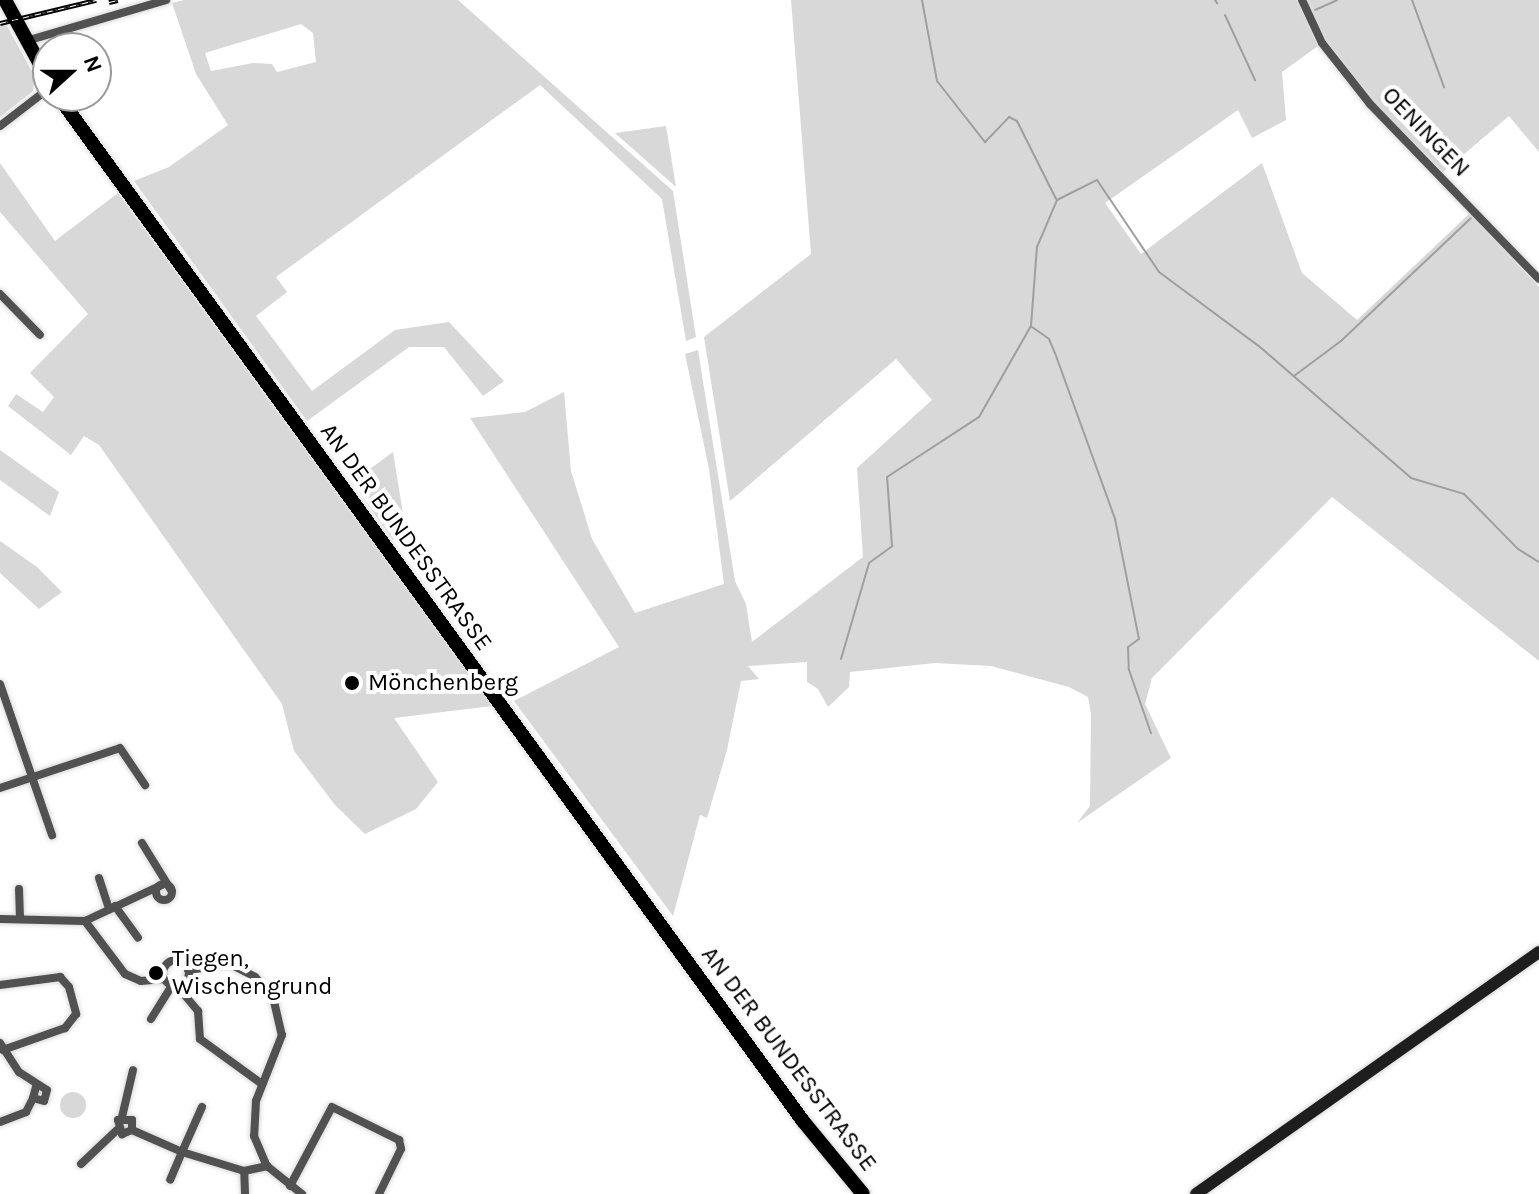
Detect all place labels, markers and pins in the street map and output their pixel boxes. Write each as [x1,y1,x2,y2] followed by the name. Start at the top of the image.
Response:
[368,669,518,697] place label: Mönchenberg
[343,674,361,692] marker: Mönchenberg
[172,945,332,1001] place label: Tiegen, Wischengrund
[147,964,165,982] marker: Tiegen, Wischengrund

